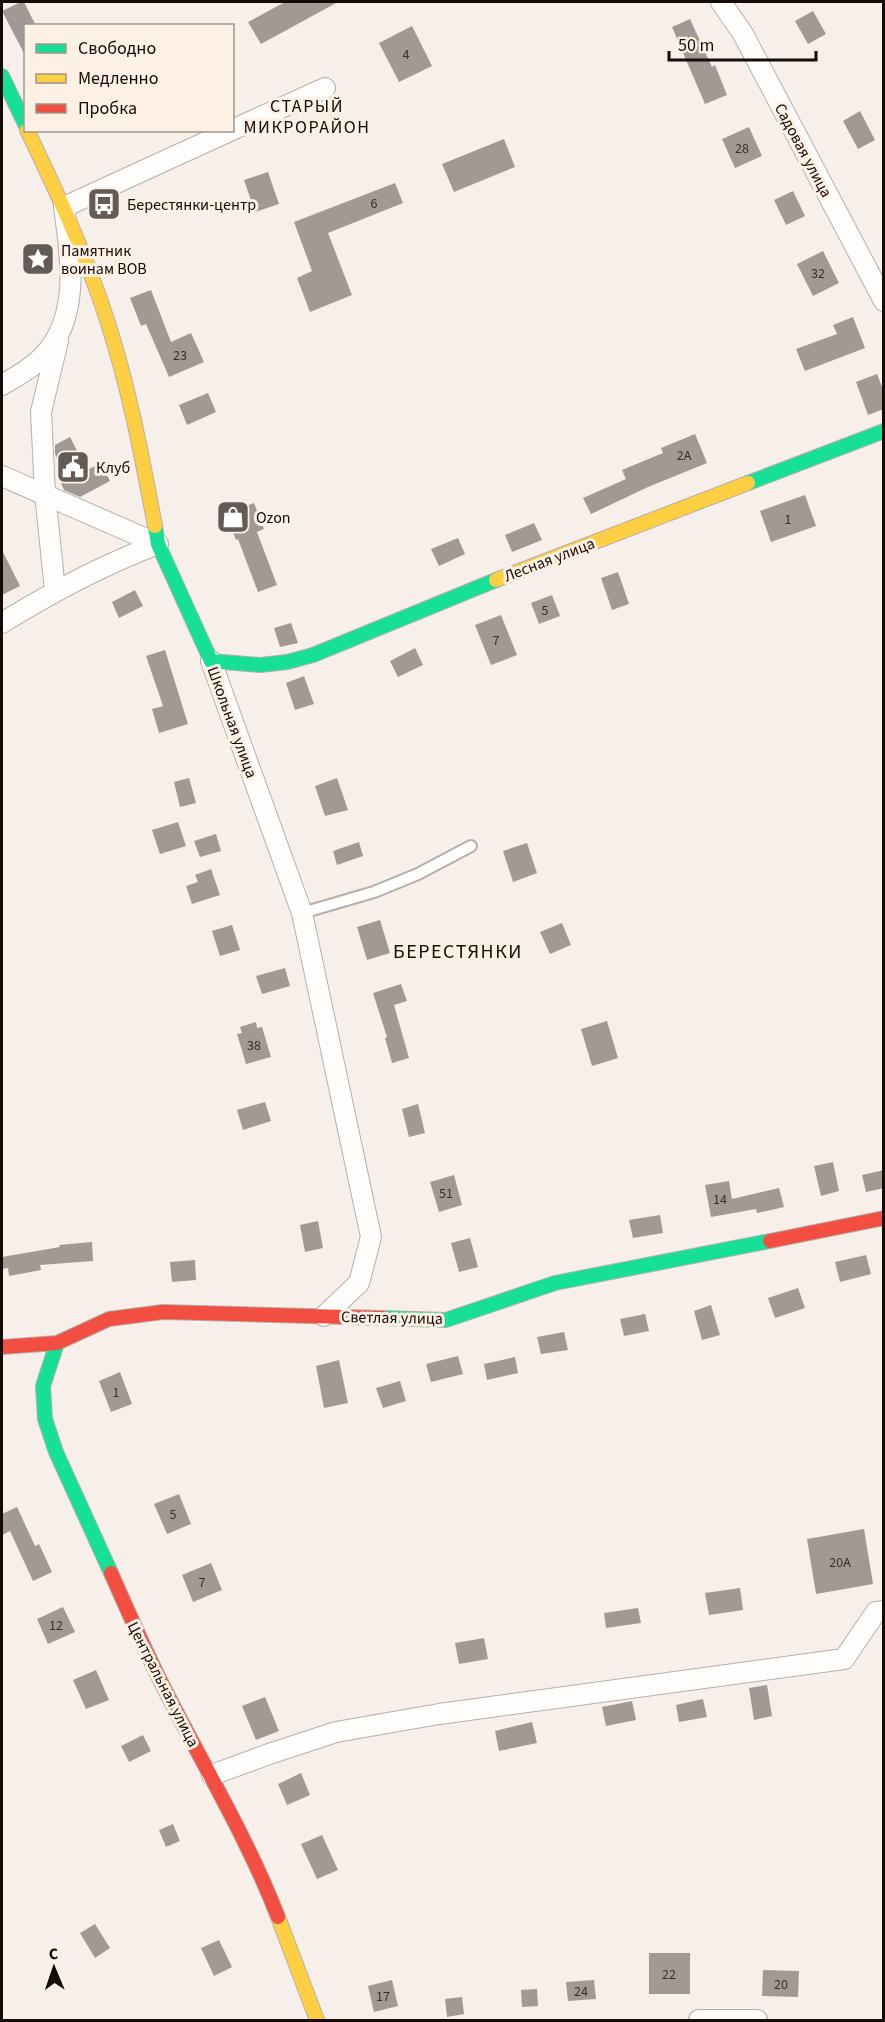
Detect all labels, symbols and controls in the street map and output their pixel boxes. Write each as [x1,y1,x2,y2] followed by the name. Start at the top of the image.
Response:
[24,24,234,132] legend
[669,24,816,62] scale bar
[678,33,714,58] text: 50 m
[78,36,156,61] text: Свободно
[403,45,410,65] house number: 4
[78,66,158,91] text: Медленно
[243,94,371,140] district label: СТАРЫЙ МИКРОРАЙОН
[78,96,137,121] text: Пробка
[769,99,837,202] street label: Садовая улица
[735,139,749,159] house number: 28
[86,186,122,222] bus stop icon: Берестянки-центр
[127,194,256,216] place label: Берестянки-центр
[371,194,378,214] house number: 6
[61,240,147,280] place label: Памятник воинам ВОВ
[20,241,56,277] place icon: Памятник воинам ВОВ
[811,264,825,284] house number: 32
[173,346,187,366] house number: 23
[677,446,692,466] house number: 2А
[55,449,91,485] public building icon: Клуб
[96,457,130,479] place label: Клуб
[215,499,251,535] shop icon: Ozon
[256,507,291,529] place label: Ozon
[785,510,792,530] house number: 1
[501,533,598,587] street label: Лесная улица
[542,601,549,621] house number: 5
[493,631,500,651] house number: 7
[202,664,262,781] street label: Школьная улица
[393,938,523,966] district label: БЕРЕСТЯНКИ
[247,1036,261,1056] house number: 38
[439,1184,453,1204] house number: 51
[713,1190,727,1210] house number: 14
[341,1306,443,1330] street label: Светлая улица
[113,1383,120,1403] house number: 1
[170,1505,177,1525] house number: 5
[829,1553,851,1573] house number: 20А
[199,1573,206,1593] house number: 7
[49,1616,63,1636] house number: 12
[122,1618,204,1751] street label: Центральная улица
[24,1938,84,1998] north arrow
[48,1943,59,1965] text: С
[662,1965,676,1985] house number: 22
[774,1975,788,1995] house number: 20
[574,1982,588,2002] house number: 24
[376,1987,390,2007] house number: 17

